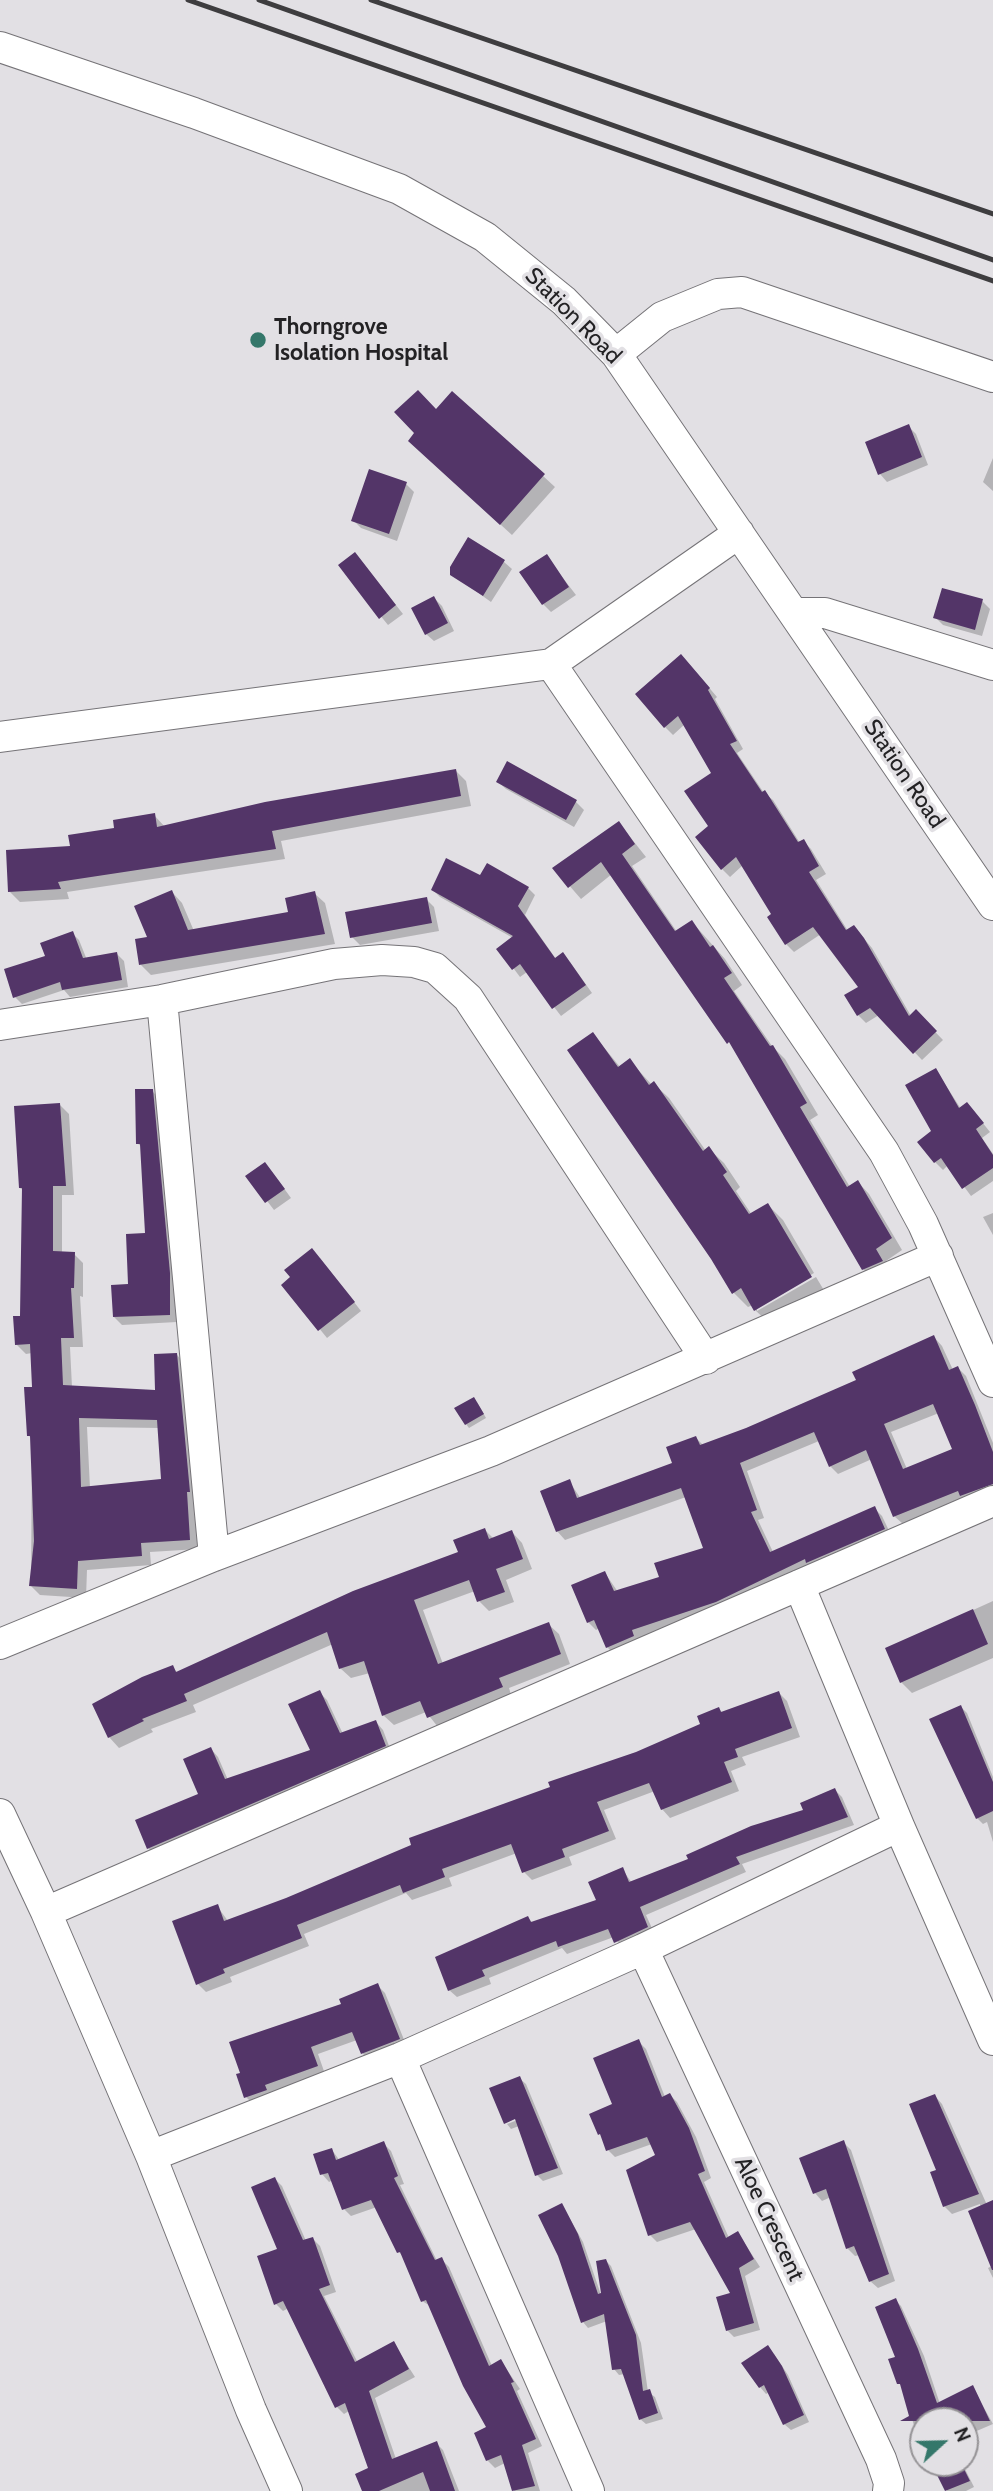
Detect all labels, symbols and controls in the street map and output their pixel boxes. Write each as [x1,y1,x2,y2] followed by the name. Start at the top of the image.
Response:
[519,262,627,370] street label: Station Road
[274,313,448,367] place label: Thorngrove Isolation Hospital
[248,330,268,350] marker: Thorngrove Isolation Hospital
[858,715,950,833] street label: Station Road
[728,2153,810,2285] street label: Aloe Crescent
[909,2407,979,2477] north arrow
[949,2424,975,2445] text: N

